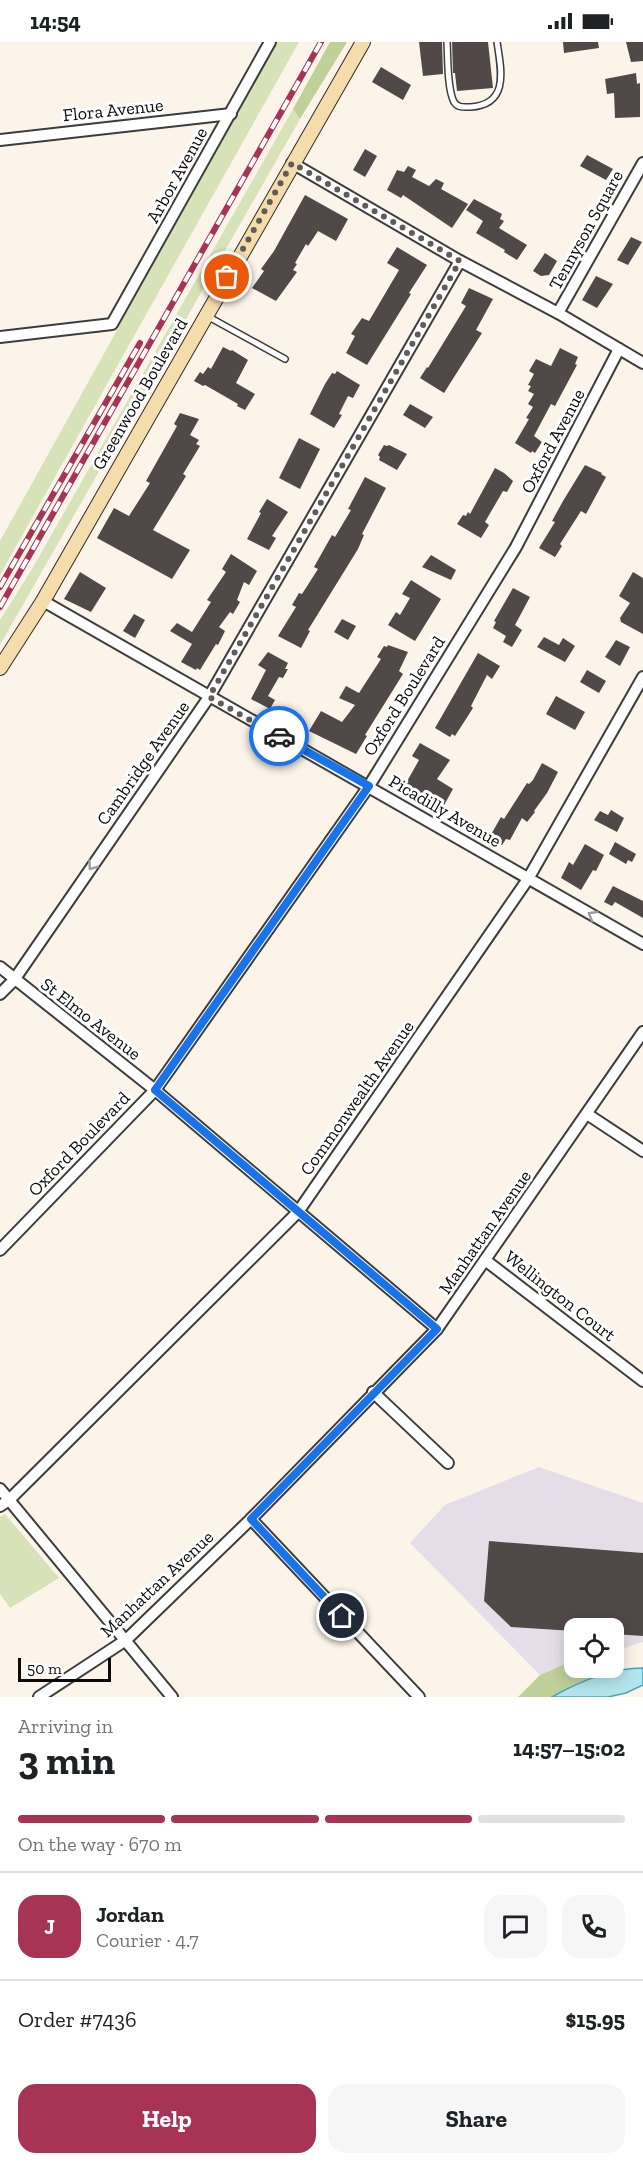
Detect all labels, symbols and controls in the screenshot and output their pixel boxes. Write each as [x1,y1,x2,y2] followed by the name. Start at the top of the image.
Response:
[30,8,81,35] text: 14:54
[62,94,164,126] street label: Flora Avenue
[142,123,212,227] street label: Arbor Avenue
[544,166,628,294] street label: Tennyson Square
[201,251,252,302] pin
[210,260,243,293] icon: bag
[88,314,192,474] street label: Greenwood Boulevard
[516,385,590,497] street label: Oxford Avenue
[358,632,450,760] street label: Oxford Boulevard
[92,697,194,829] street label: Cambridge Avenue
[249,706,309,766] courier
[263,720,296,753] icon: car
[385,770,505,852] street label: Picadilly Avenue
[88,860,99,871] one-way arrow
[588,911,598,922] one-way arrow
[37,973,145,1065] street label: St Elmo Avenue
[295,1016,419,1180] street label: Commonwealth Avenue
[23,1087,135,1201] street label: Oxford Boulevard
[434,1166,536,1298] street label: Manhattan Avenue
[500,1246,620,1346] street label: Wellington Court
[96,1526,218,1642] street label: Manhattan Avenue
[316,1590,367,1641] pin
[325,1599,358,1632] icon: home
[564,1618,624,1678] map controls
[564,1618,624,1678] button: locate
[18,1655,111,1682] scale bar
[27,1659,62,1678] text: 50 m
[18,1714,113,1738] text: Arriving in
[513,1735,625,1762] text: 14:57–15:02
[18,1737,115,1784] text: 3 min
[18,1832,182,1856] text: On the way · 670 m
[484,1895,547,1958] button: chat
[562,1895,625,1958] button: phone
[96,1901,164,1928] text: Jordan
[44,1913,55,1940] text: J
[96,1928,199,1952] text: Courier · 4.7
[18,2006,137,2033] text: Order #7436
[566,2006,625,2033] text: $15.95
[18,2084,316,2153] button: Help
[328,2084,625,2153] button: Share

